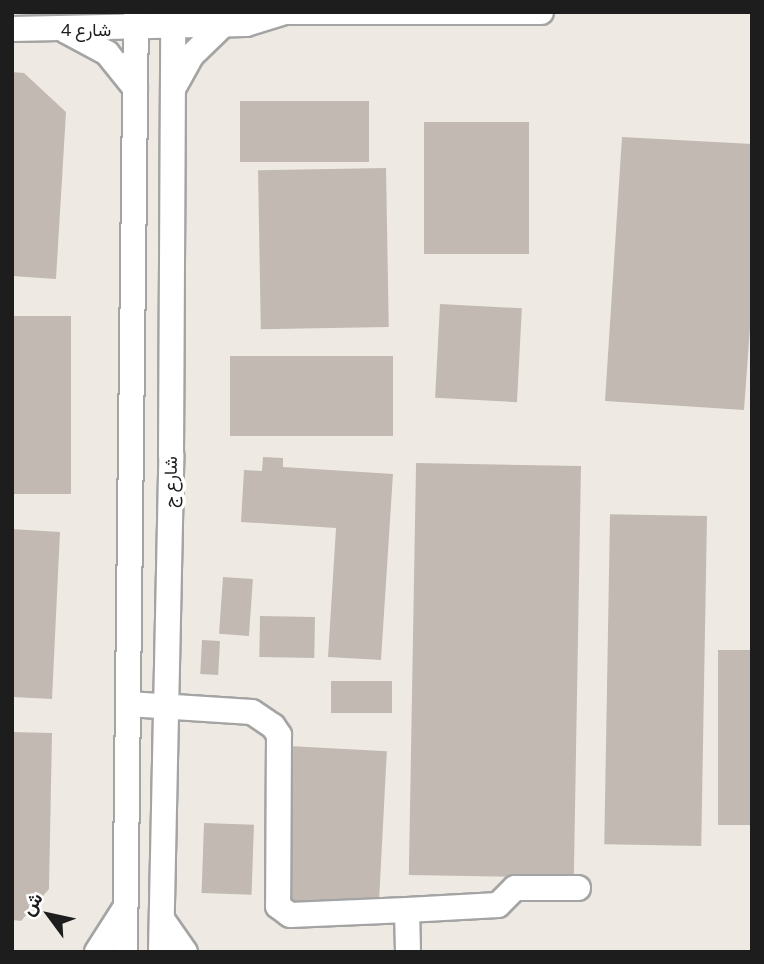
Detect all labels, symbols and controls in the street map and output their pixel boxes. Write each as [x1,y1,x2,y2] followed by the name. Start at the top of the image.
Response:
[61,18,111,40] street label: شارع 4
[159,456,181,508] street label: شارع ج
[14,880,84,950] north arrow
[15,887,47,919] text: ش

